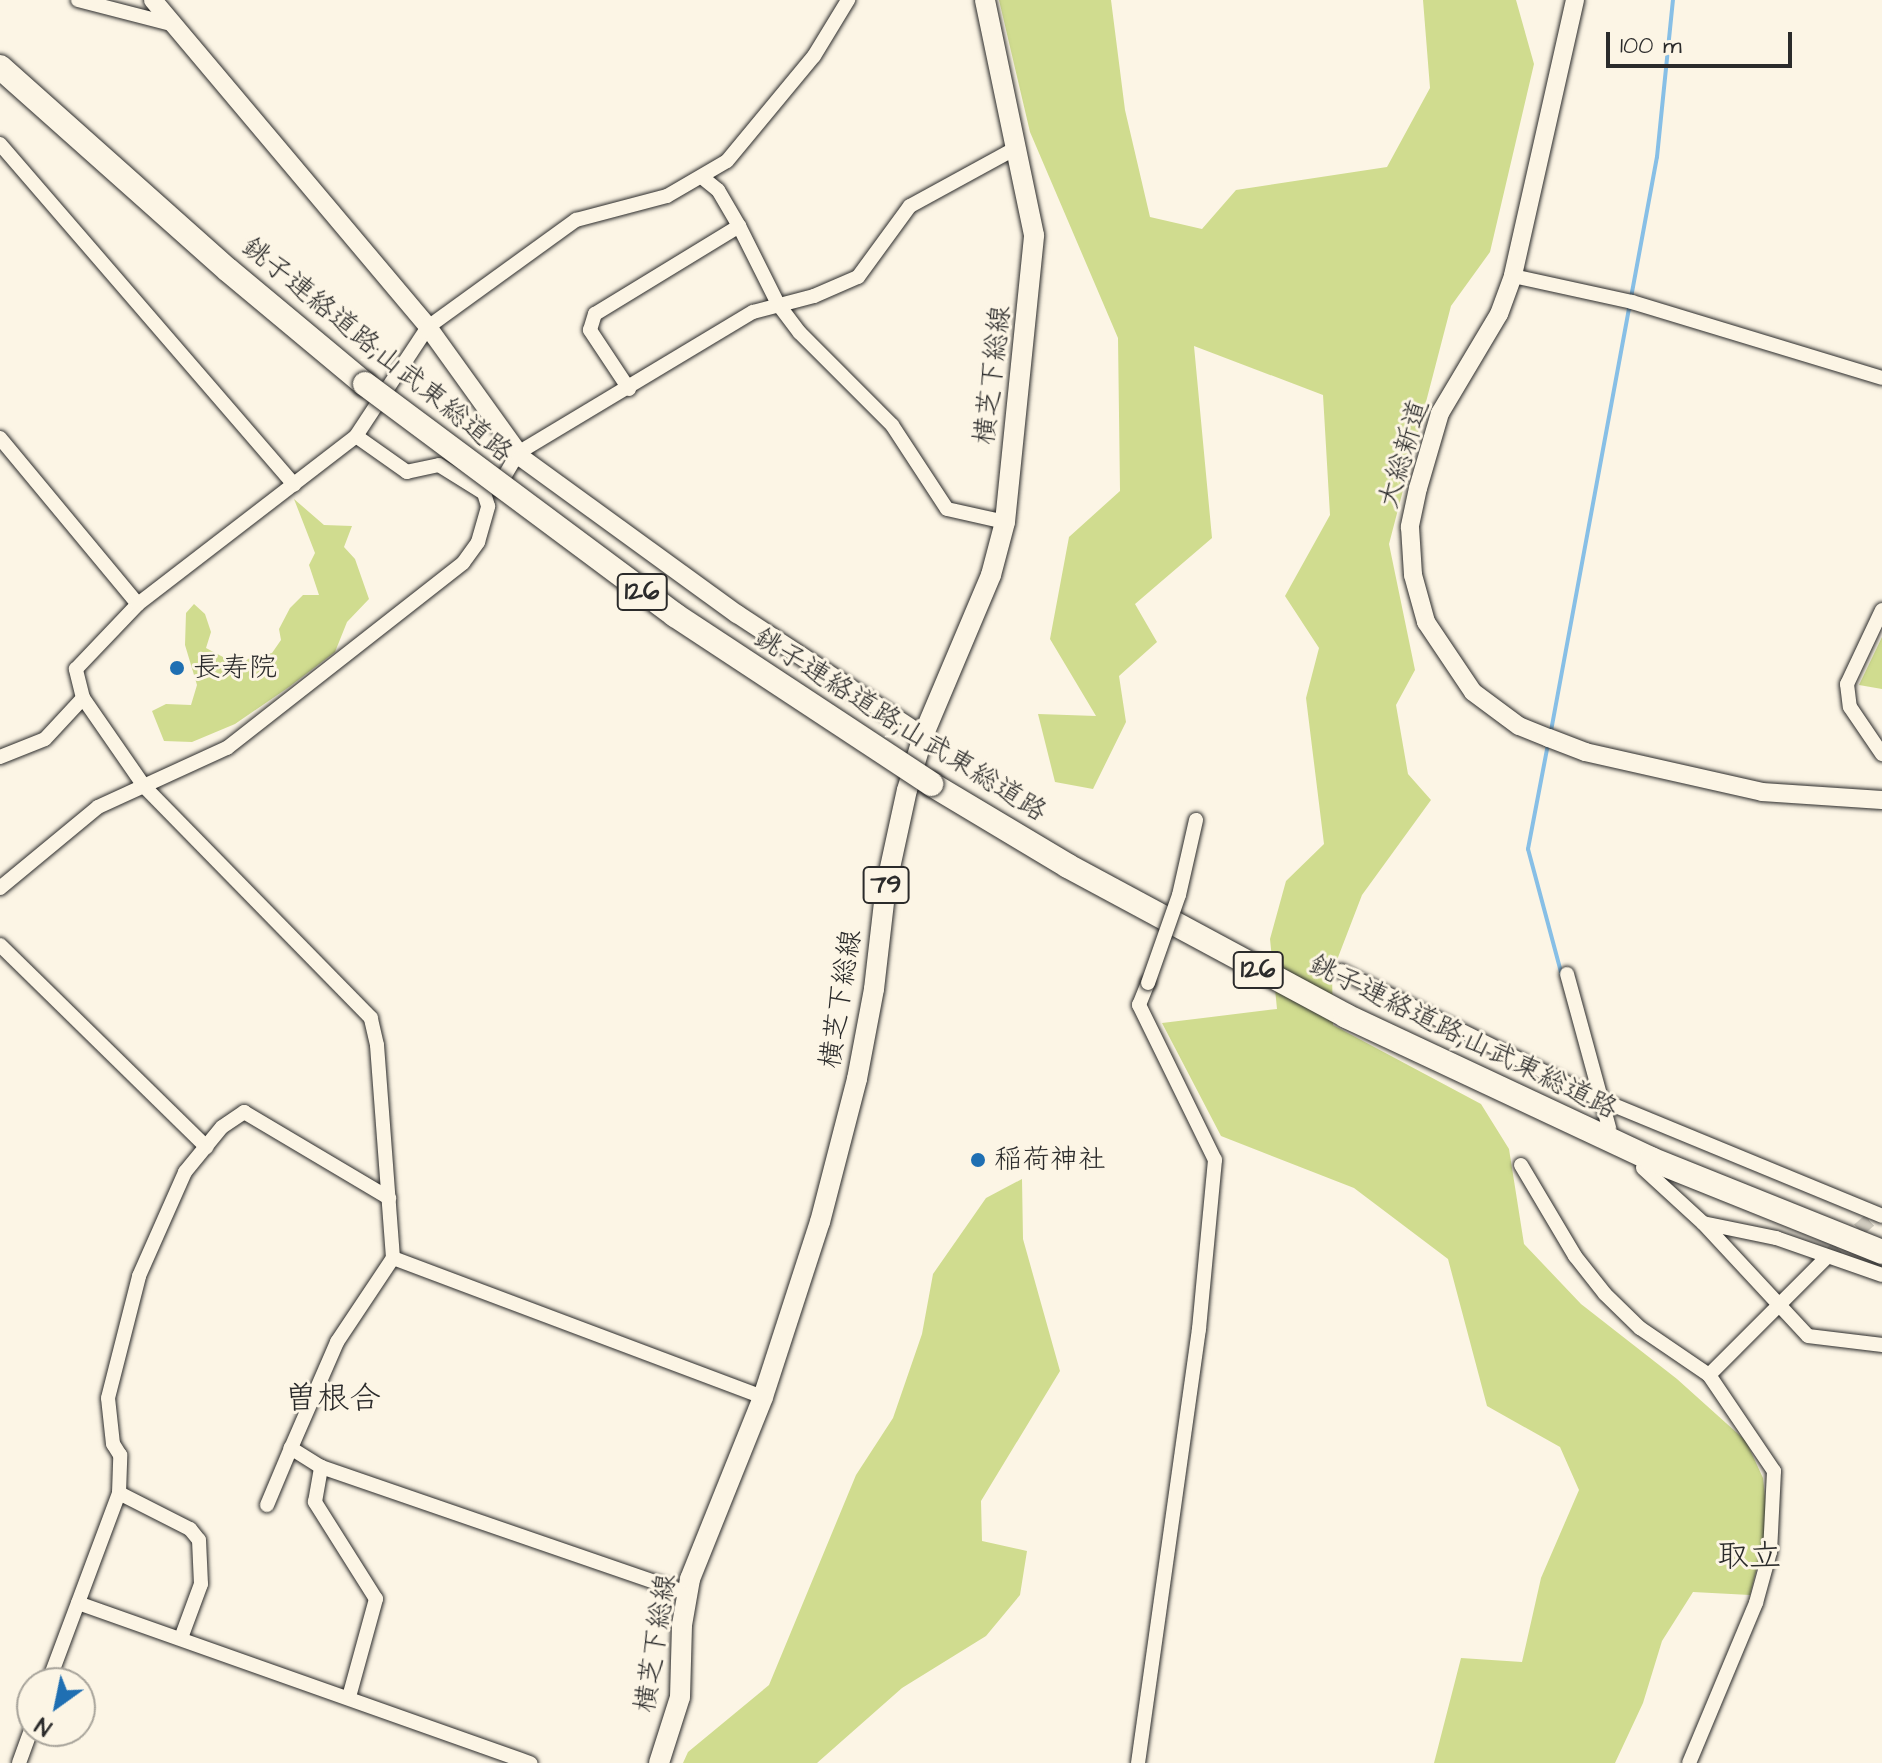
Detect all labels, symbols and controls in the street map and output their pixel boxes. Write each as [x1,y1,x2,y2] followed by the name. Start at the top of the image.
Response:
[1610,16,1796,66] scale bar
[1620,29,1682,63] text: 100 m
[235,230,519,470] street label: 銚子連絡道路;山武東総道路
[968,303,1018,447] street label: 横芝下総線
[1372,396,1436,512] street label: 大総新道
[616,570,668,614] road number: 126
[747,621,1053,829] street label: 銚子連絡道路;山武東総道路
[193,651,277,685] place label: 長寿院
[168,659,186,677] marker: 長寿院
[862,863,910,907] road number: 79
[813,927,869,1071] street label: 横芝下総線
[1303,947,1623,1127] street label: 銚子連絡道路;山武東総道路
[1232,948,1284,992] road number: 126
[994,1143,1106,1177] place label: 稲荷神社
[969,1151,987,1169] marker: 稲荷神社
[285,1380,381,1418] district label: 曽根合
[1717,1538,1781,1576] district label: 取立
[628,1571,684,1715] street label: 横芝下総線
[16,1667,96,1747] north arrow
[30,1709,58,1743] text: N

